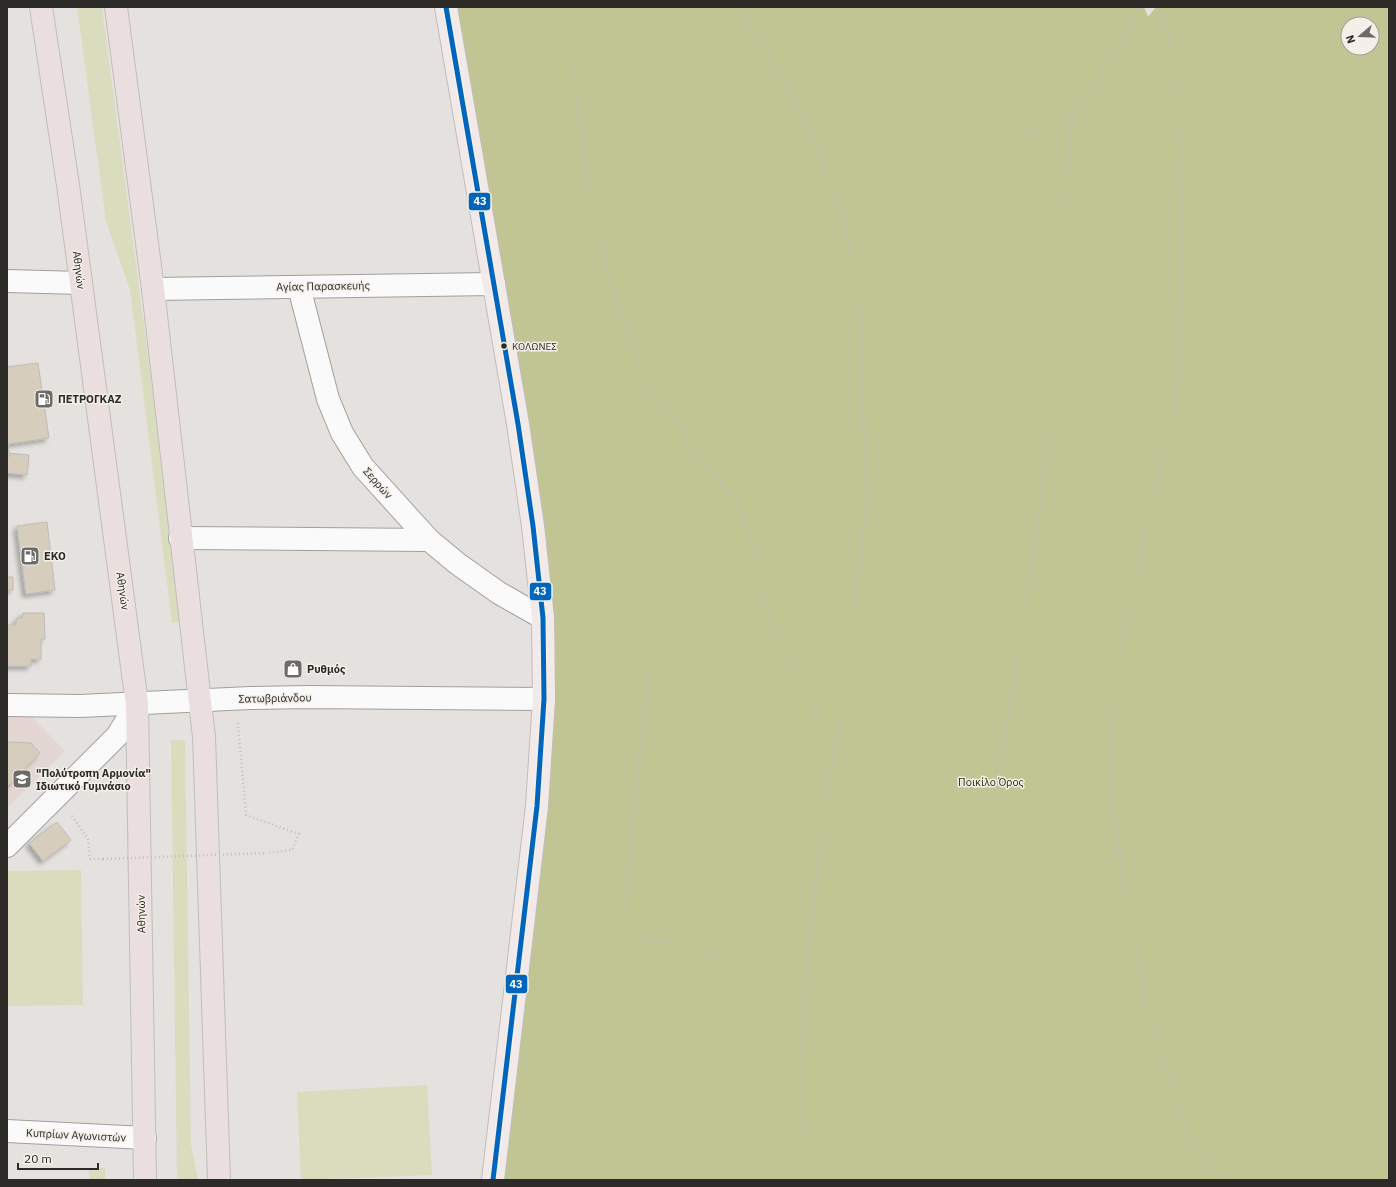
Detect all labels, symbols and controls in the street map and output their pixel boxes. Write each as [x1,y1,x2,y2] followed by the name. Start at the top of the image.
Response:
[1340,16,1380,56] north arrow
[1343,33,1358,45] text: N
[468,192,491,211] line badge: 43
[473,194,487,208] text: 43
[70,250,88,290] street label: Αθηνών
[276,278,370,294] street label: Αγίας Παρασκευής
[512,340,557,353] place label: ΚΟΛΩΝΕΣ
[499,341,509,351] marker: ΚΟΛΩΝΕΣ
[33,388,55,410] fuel station icon: ΠΕΤΡΟΓΚΑΖ
[58,392,122,406] place label: ΠΕΤΡΟΓΚΑΖ
[360,464,396,502] street label: Σερρών
[19,545,41,567] fuel station icon: EKO
[44,549,66,563] place label: EKO
[113,571,133,611] street label: Αθηνών
[529,582,552,601] line badge: 43
[533,584,547,598] text: 43
[282,658,304,680] shop icon: Ρυθμός
[307,662,346,676] place label: Ρυθμός
[238,690,312,706] street label: Σατωβριάνδου
[36,766,151,793] place label: "Πολύτροπη Αρμονία" Ιδιωτικό Γυμνάσιο
[11,768,33,790] school or university icon: "Πολύτροπη Αρμονία" Ιδιωτικό Γυμνάσιο
[958,775,1024,789] park label: Ποικίλο Όρος
[134,894,148,933] street label: Αθηνών
[505,974,528,994] line badge: 43
[509,977,523,991] text: 43
[26,1125,127,1145] street label: Κυπρίων Αγωνιστών
[18,1145,98,1171] scale bar
[24,1151,52,1166] text: 20 m

